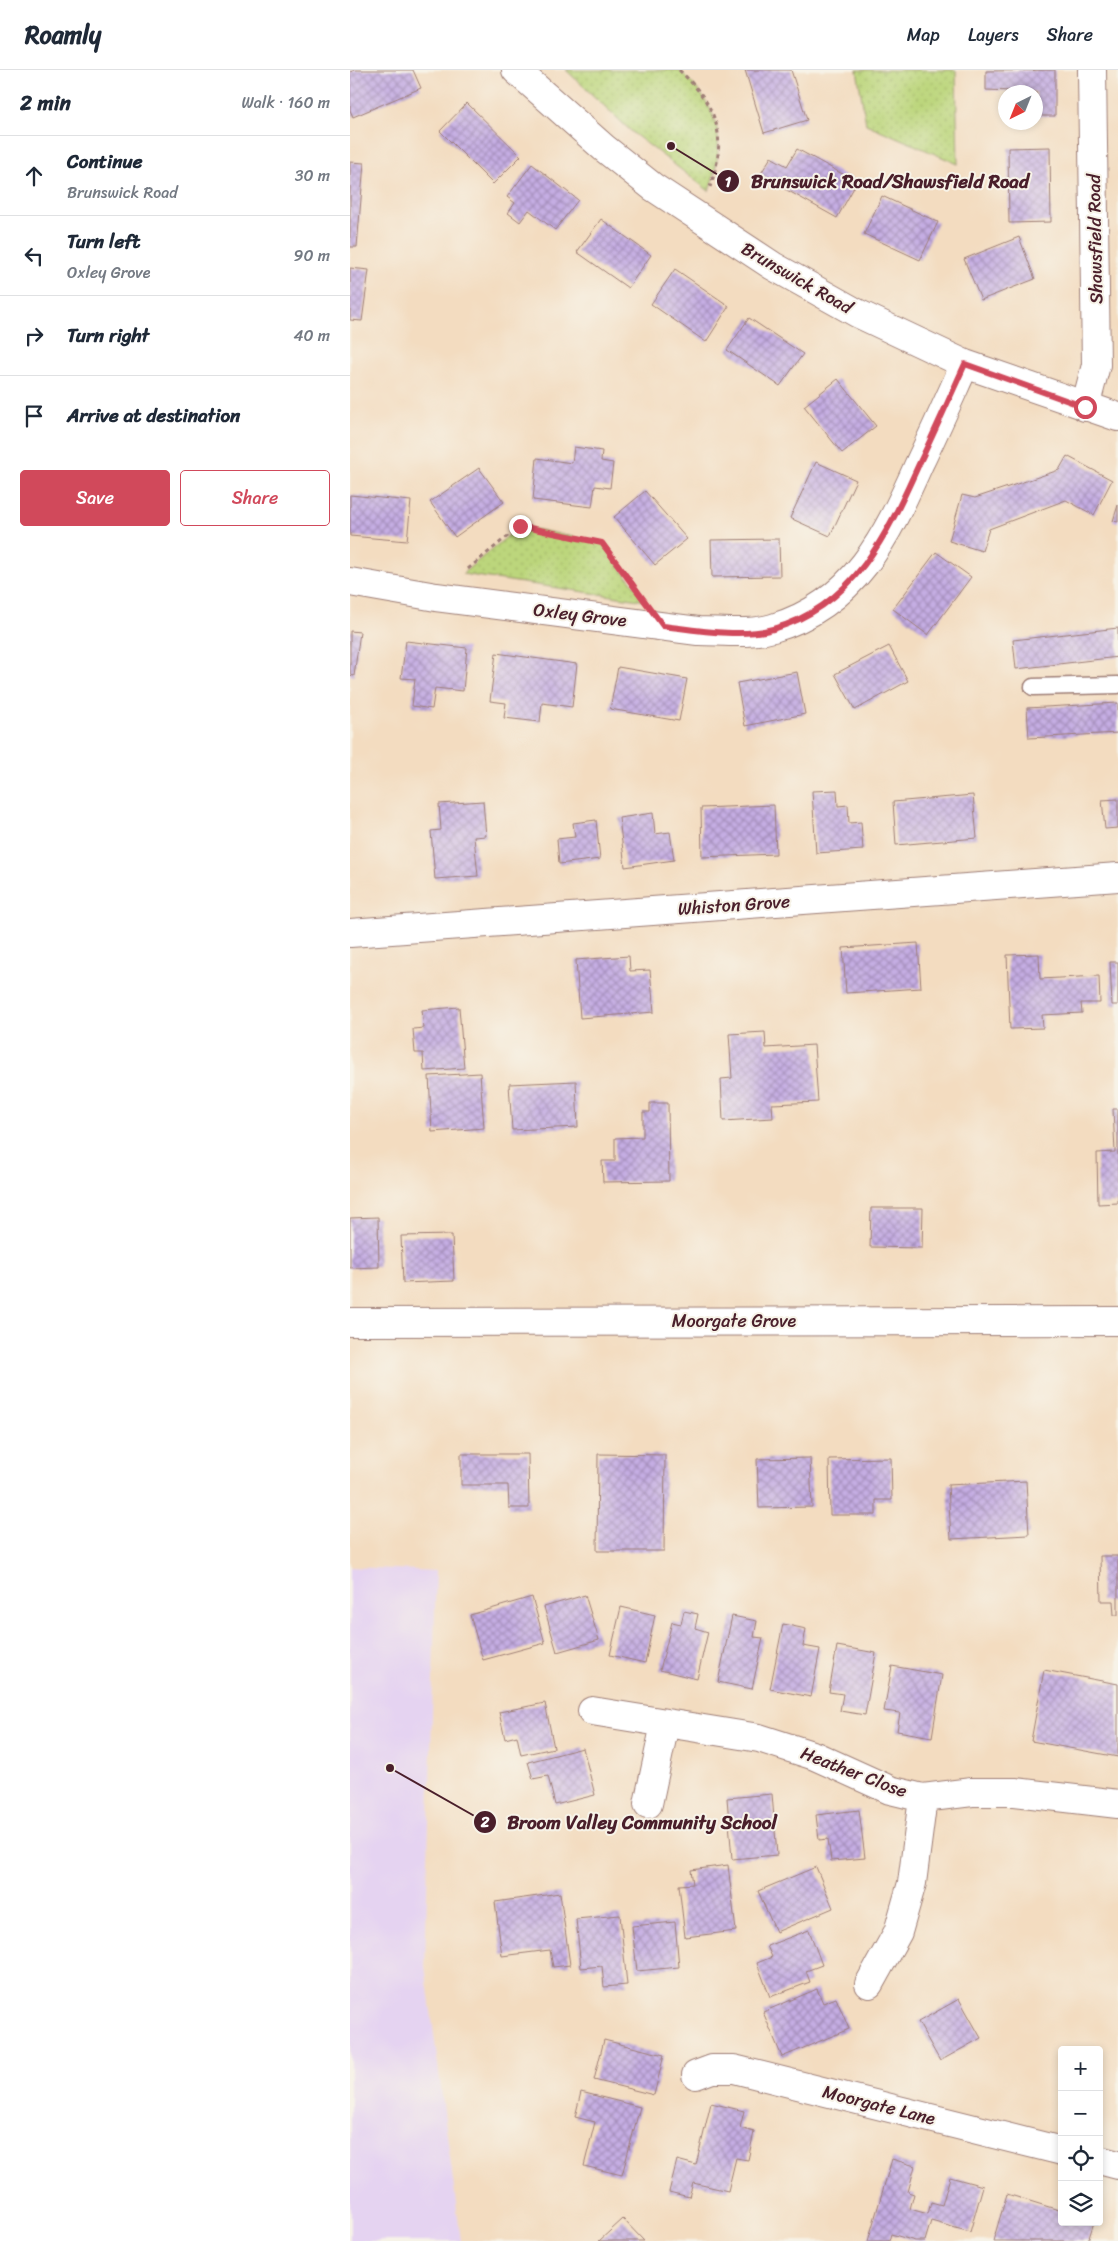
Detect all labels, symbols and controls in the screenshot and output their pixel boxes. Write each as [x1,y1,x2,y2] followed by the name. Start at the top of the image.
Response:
[25,14,101,56] text: Roamly
[907,19,940,51] text: Map
[968,19,1019,51] text: Layers
[1047,19,1093,51] text: Share
[20,84,71,122] text: 2 min
[998,85,1043,130] north arrow
[241,88,330,117] text: Walk · 160 m
[67,145,143,178] text: Continue
[295,161,330,190] text: 30 m
[20,162,48,190] icon: ahead
[716,164,1039,198] callout: Brunswick Road/Shawsfield Road
[751,165,1031,198] text: Brunswick Road/Shawsfield Road
[725,169,732,195] text: 1
[1078,172,1112,304] street label: Shawsfield Road
[67,178,178,207] text: Brunswick Road
[67,225,140,258] text: Turn left
[735,233,860,324] street label: Brunswick Road
[294,241,330,270] text: 90 m
[20,242,48,270] icon: left
[67,258,151,287] text: Oxley Grove
[67,319,149,352] text: Turn right
[293,321,330,350] text: 40 m
[20,322,48,350] icon: right
[1074,396,1097,419] route start
[67,399,240,432] text: Arrive at destination
[20,402,48,430] icon: arrive
[20,470,170,526] button: Save
[180,470,330,526] button: Share
[509,515,532,538] route end
[531,593,629,637] street label: Oxley Grove
[677,885,791,925] street label: Whiston Grove
[672,1305,797,1337] street label: Moorgate Grove
[796,1737,912,1807] street label: Heather Close
[473,1805,787,1839] callout: Broom Valley Community School
[507,1806,778,1839] text: Broom Valley Community School
[480,1809,490,1835] text: 2
[1058,2046,1103,2226] map controls
[1058,2046,1103,2091] button: +
[819,2076,939,2135] street label: Moorgate Lane
[1058,2091,1103,2136] button: −
[1058,2136,1103,2181] button: locate
[1058,2181,1103,2226] button: layers

